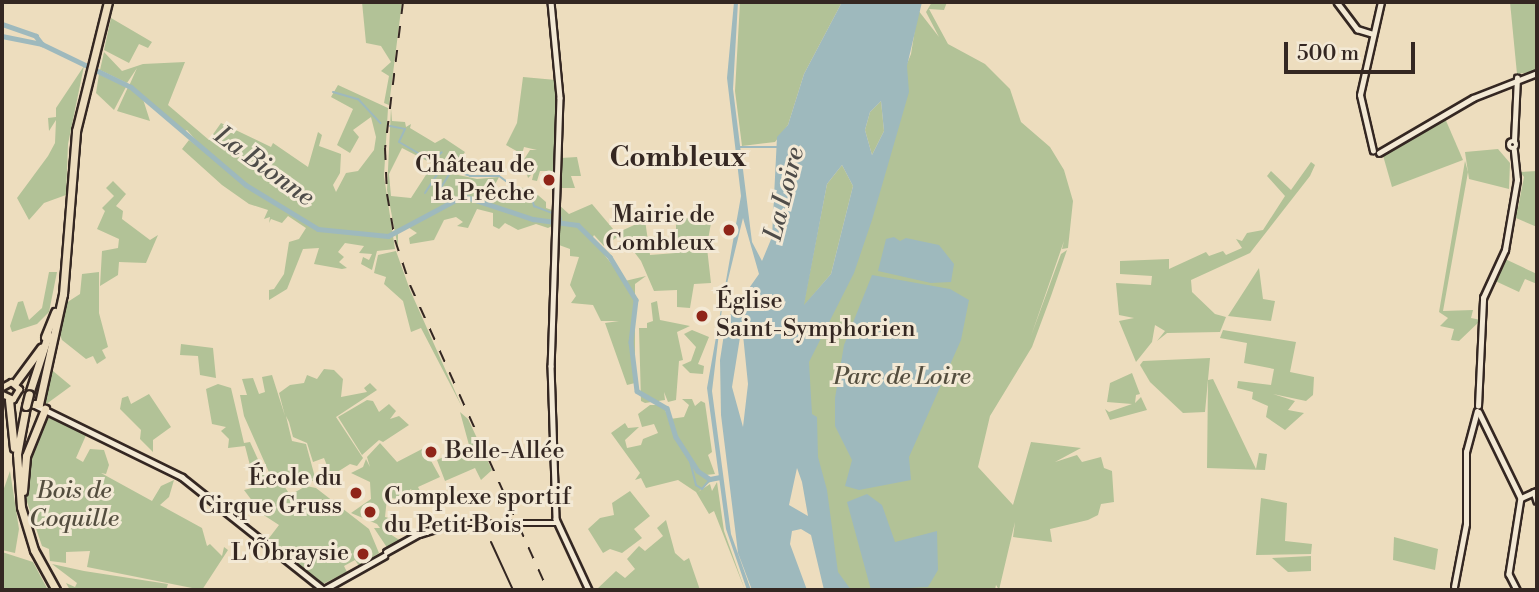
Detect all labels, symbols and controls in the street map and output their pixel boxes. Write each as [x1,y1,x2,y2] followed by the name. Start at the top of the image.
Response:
[1287,28,1418,72] scale bar
[1297,41,1359,67] text: 500 m
[208,120,320,214] water label: La Bionne
[609,141,747,175] district label: Combleux
[758,144,812,244] water label: La Loire
[415,152,535,208] place label: Château de la Prêche
[541,172,557,188] marker: Château de la Prêche
[605,202,715,258] place label: Mairie de Combleux
[721,222,737,238] marker: Mairie de Combleux
[716,288,916,344] place label: Église Saint-Symphorien
[694,308,710,324] marker: Église Saint-Symphorien
[833,364,971,392] park label: Parc de Loire
[445,438,565,466] place label: Belle-Allée
[423,444,439,460] marker: Belle-Allée
[198,465,342,521] place label: École du Cirque Gruss
[29,478,119,534] park label: Bois de Coquille
[384,484,571,540] place label: Complexe sportif du Petit Bois
[348,485,364,501] marker: École du Cirque Gruss
[362,504,378,520] marker: Complexe sportif du Petit Bois
[231,540,349,568] place label: L'Õbraysie
[355,546,371,562] marker: L'Õbraysie

